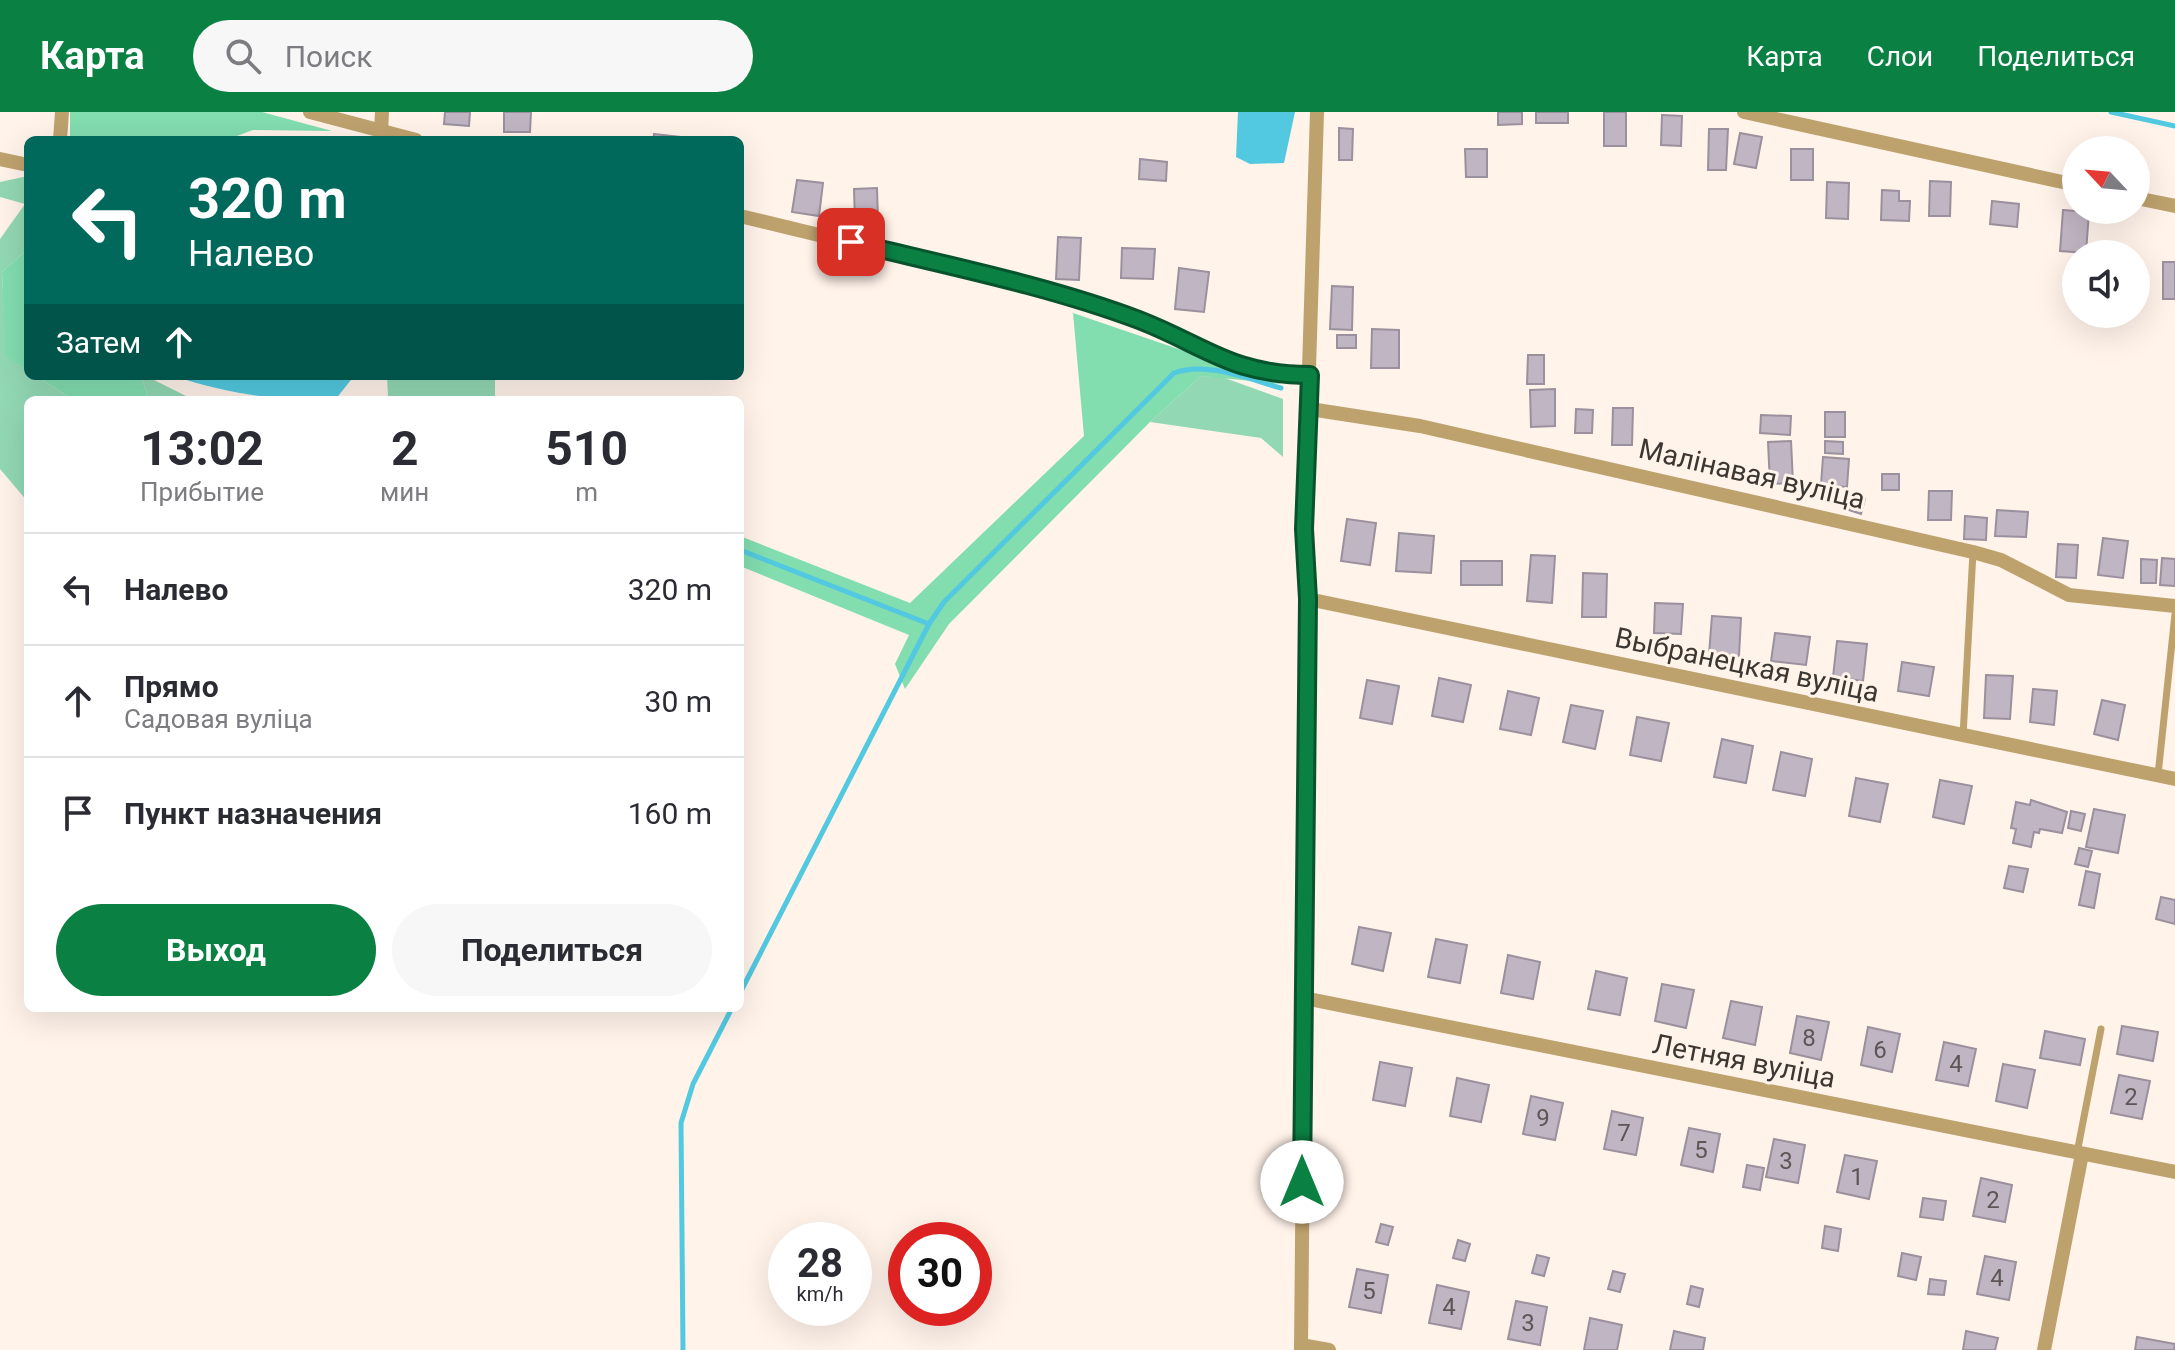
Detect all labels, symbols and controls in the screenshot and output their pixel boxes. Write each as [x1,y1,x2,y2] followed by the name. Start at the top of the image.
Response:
[193,20,753,92] search box
[40,34,145,78] text: Карта
[221,34,265,78] icon: search
[285,39,372,74] text: Поиск
[1746,40,1823,73] text: Карта
[1867,40,1933,73] text: Слои
[1977,40,2135,73] text: Поделиться
[2062,136,2150,224] north arrow
[2062,136,2150,328] map controls
[188,166,347,232] text: 320 m
[56,168,160,272] icon: left
[817,208,885,276] pin
[829,220,873,264] icon: arrive
[188,233,314,275] text: Налево
[2062,240,2150,328] button: sound
[157,320,201,364] icon: ahead
[56,325,141,360] text: Затем
[140,420,264,477] text: 13:02
[391,420,418,477] text: 2
[545,420,628,477] text: 510
[1636,432,1868,516] street label: Малінавая вуліца
[140,477,264,507] text: Прибытие
[380,477,429,507] text: мин
[575,477,598,507] text: m
[56,567,100,611] icon: left
[124,572,228,607] text: Налево
[628,572,712,607] text: 320 m
[1612,621,1882,709] street label: Выбранецкая вуліца
[124,669,219,704] text: Прямо
[56,679,100,723] icon: ahead
[645,684,712,719] text: 30 m
[124,704,313,734] text: Садовая вуліца
[56,791,100,835] icon: arrive
[124,796,382,831] text: Пункт назначения
[628,796,712,831] text: 160 m
[56,904,376,996] button: Выход
[392,904,712,996] button: Поделиться
[1802,1024,1816,1052] house number: 8
[1650,1027,1838,1095] street label: Летняя вуліца
[1873,1036,1887,1064] house number: 6
[1949,1050,1963,1078] house number: 4
[2124,1083,2138,1111] house number: 2
[1536,1104,1550,1132] house number: 9
[1617,1119,1631,1147] house number: 7
[1694,1136,1708,1164] house number: 5
[1260,1140,1344,1224] position arrow
[1779,1147,1793,1175] house number: 3
[1850,1163,1864,1191] house number: 1
[1986,1186,2000,1214] house number: 2
[888,1222,992,1326] speed limit sign: 30
[797,1240,843,1287] text: 28
[1990,1264,2004,1292] house number: 4
[1362,1277,1376,1305] house number: 5
[797,1282,843,1306] text: km/h
[1442,1293,1456,1321] house number: 4
[1521,1309,1535,1337] house number: 3

